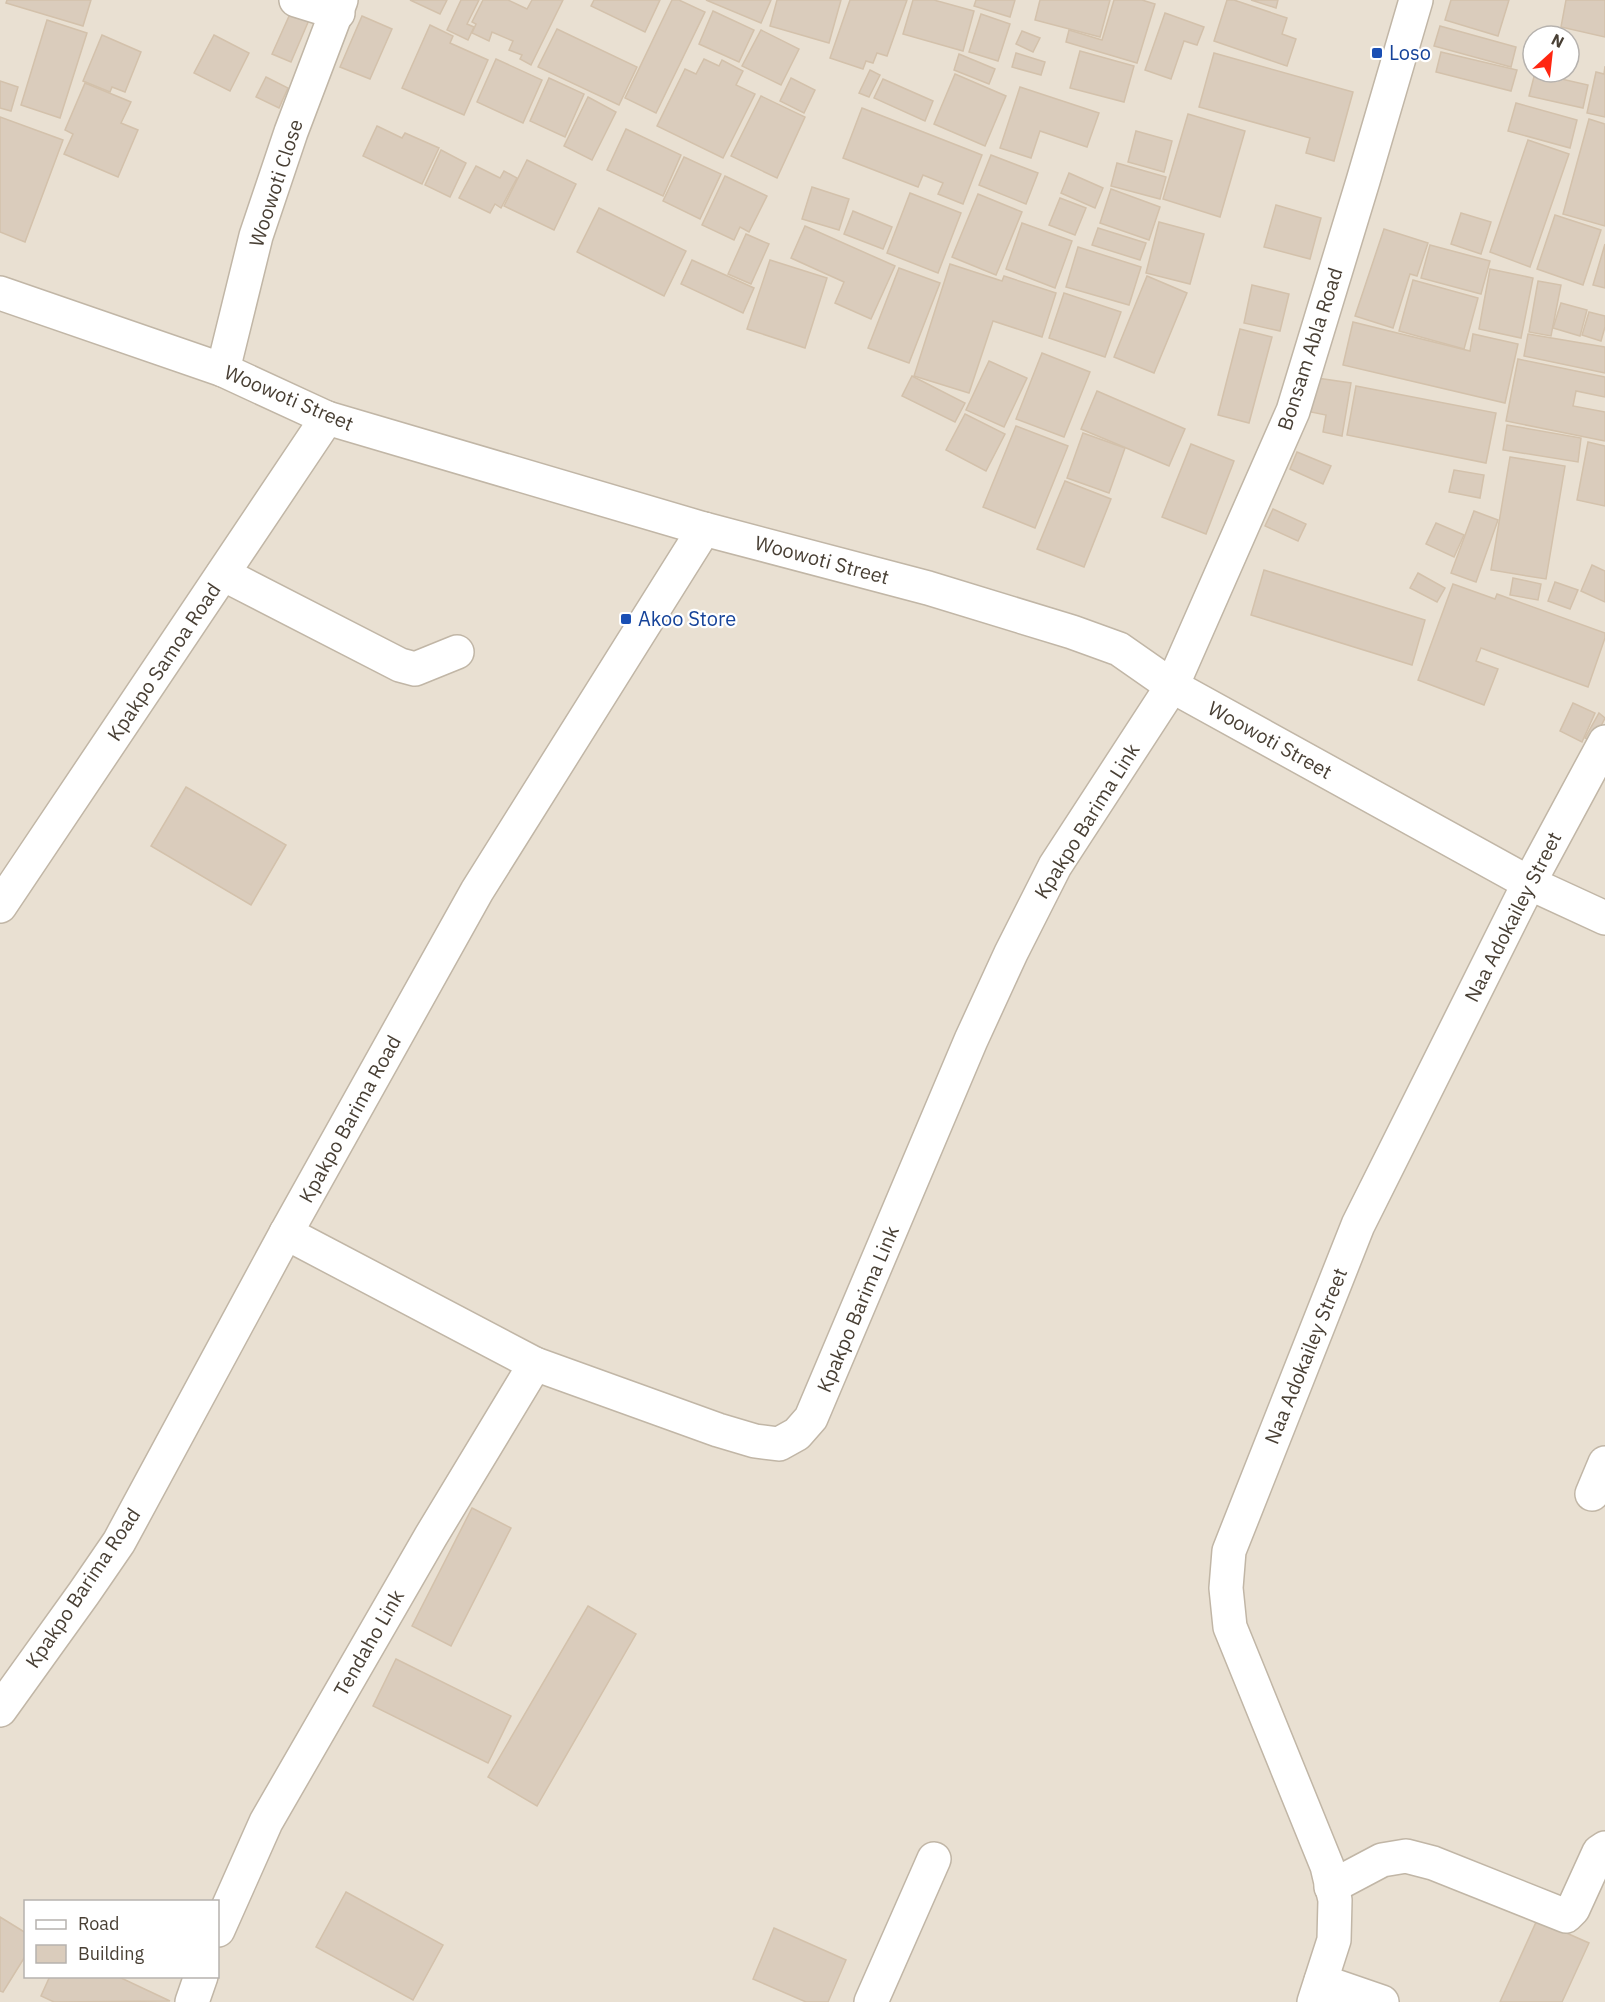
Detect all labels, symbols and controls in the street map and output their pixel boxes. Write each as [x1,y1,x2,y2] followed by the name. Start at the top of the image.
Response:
[1521,24,1581,84] north arrow
[1548,29,1568,52] text: N
[1389,39,1431,66] place label: Loso
[1370,46,1384,60] marker: Loso
[242,116,309,250] street label: Woowoti Close
[1271,264,1349,434] street label: Bonsam Abla Road
[220,358,358,437] street label: Woowoti Street
[752,529,892,590] street label: Woowoti Street
[101,577,227,746] street label: Kpakpo Samoa Road
[638,605,736,632] place label: Akoo Store
[619,612,633,626] marker: Akoo Store
[1203,694,1337,785] street label: Woowoti Street
[1028,737,1146,904] street label: Kpakpo Barima Link
[1458,827,1567,1007] street label: Naa Adokailey Street
[292,1030,407,1207] street label: Kpakpo Barima Road
[810,1221,905,1396] street label: Kpakpo Barima Link
[1258,1264,1353,1448] street label: Naa Adokailey Street
[19,1502,146,1673] street label: Kpakpo Barima Road
[327,1584,410,1701] street label: Tendaho Link
[24,1900,219,1978] legend
[78,1912,119,1935] text: Road
[78,1942,145,1965] text: Building

